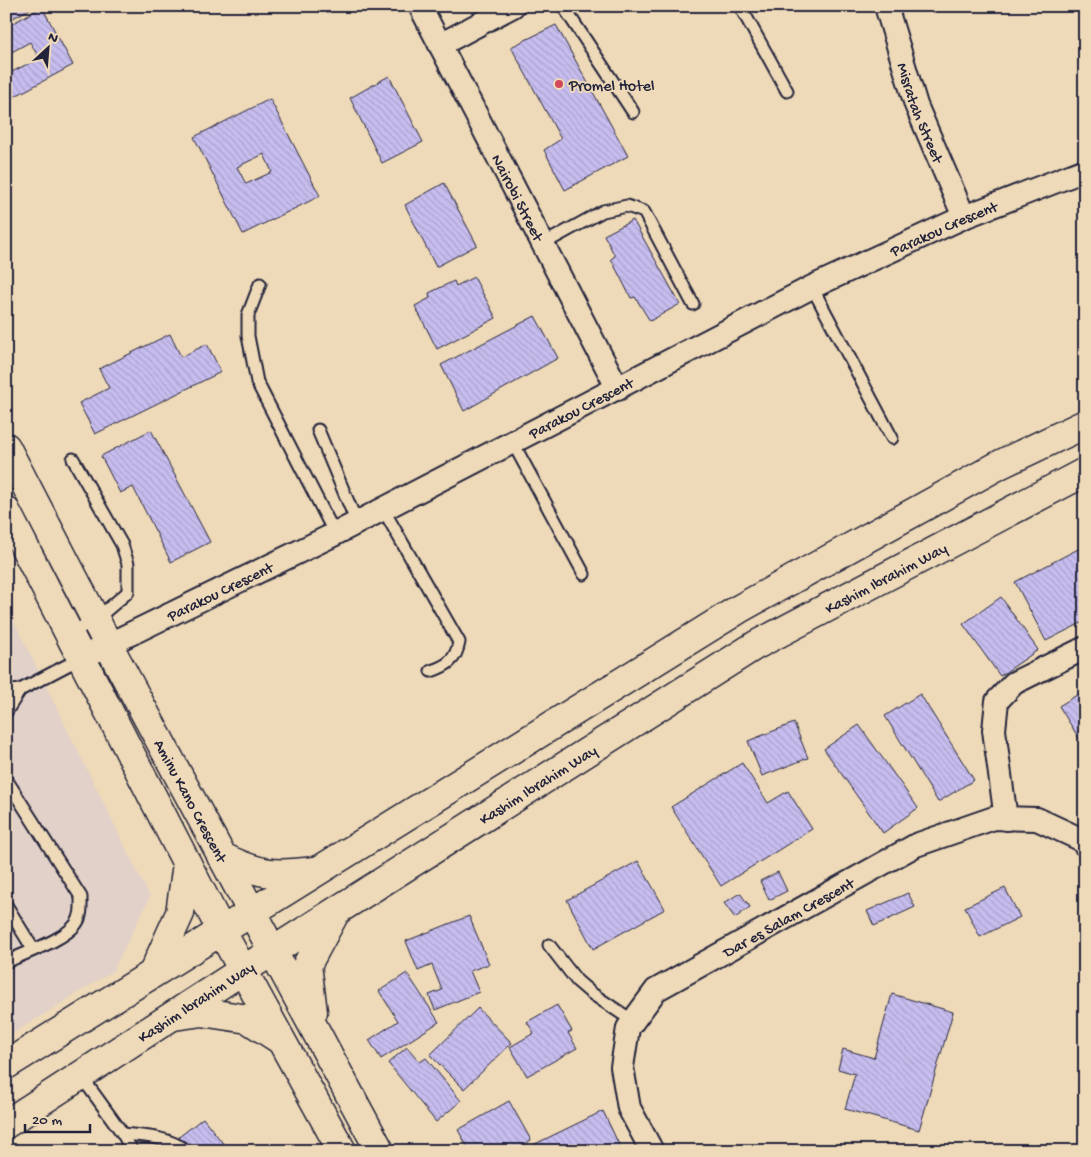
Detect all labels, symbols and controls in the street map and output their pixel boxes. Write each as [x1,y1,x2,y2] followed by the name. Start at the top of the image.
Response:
[22,22,72,72] north arrow
[45,29,60,48] text: N
[891,61,946,168] street label: Misratah Street
[553,78,565,90] marker: Promel Hotel
[568,78,654,97] place label: Promel Hotel
[485,152,547,247] street label: Nairobi Street
[887,198,1002,263] street label: Parakou Crescent
[526,374,639,445] street label: Parakou Crescent
[823,540,951,620] street label: Kashim Ibrahim Way
[164,559,278,628] street label: Parakou Crescent
[148,737,230,868] street label: Aminu Kano Crescent
[477,742,601,831] street label: Kashim Ibrahim Way
[720,875,860,964] street label: Dar es Salam Crescent
[136,959,259,1049] street label: Kashim Ibrahim Way
[25,1102,90,1134] scale bar
[32,1112,62,1130] text: 20 m

